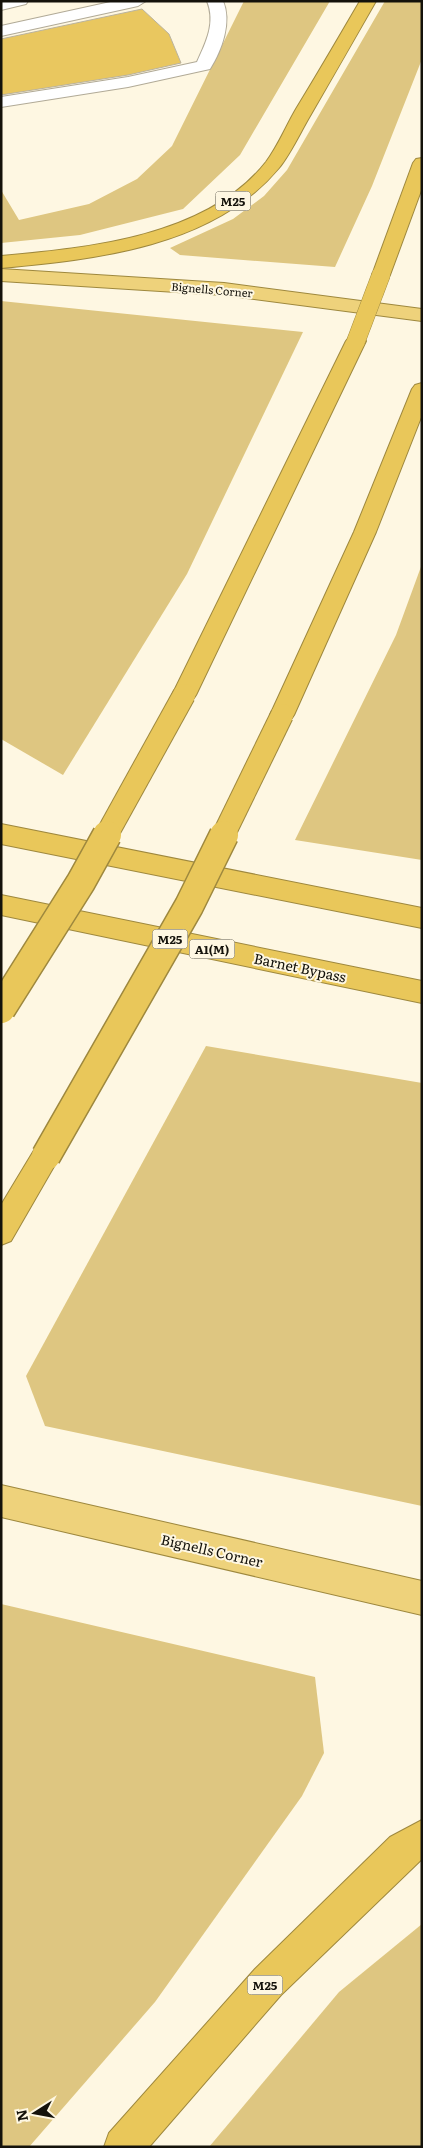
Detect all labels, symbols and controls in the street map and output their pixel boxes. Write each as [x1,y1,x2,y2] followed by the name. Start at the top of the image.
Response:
[216,192,250,210] road number: M25
[171,277,254,301] street label: Bignells Corner
[152,930,188,949] road number: M25
[190,940,234,959] road number: A1(M)
[252,947,348,987] street label: Barnet Bypass
[159,1529,265,1572] street label: Bignells Corner
[248,1976,282,1994] road number: M25
[10,2088,60,2138] north arrow
[10,2108,32,2123] text: N

